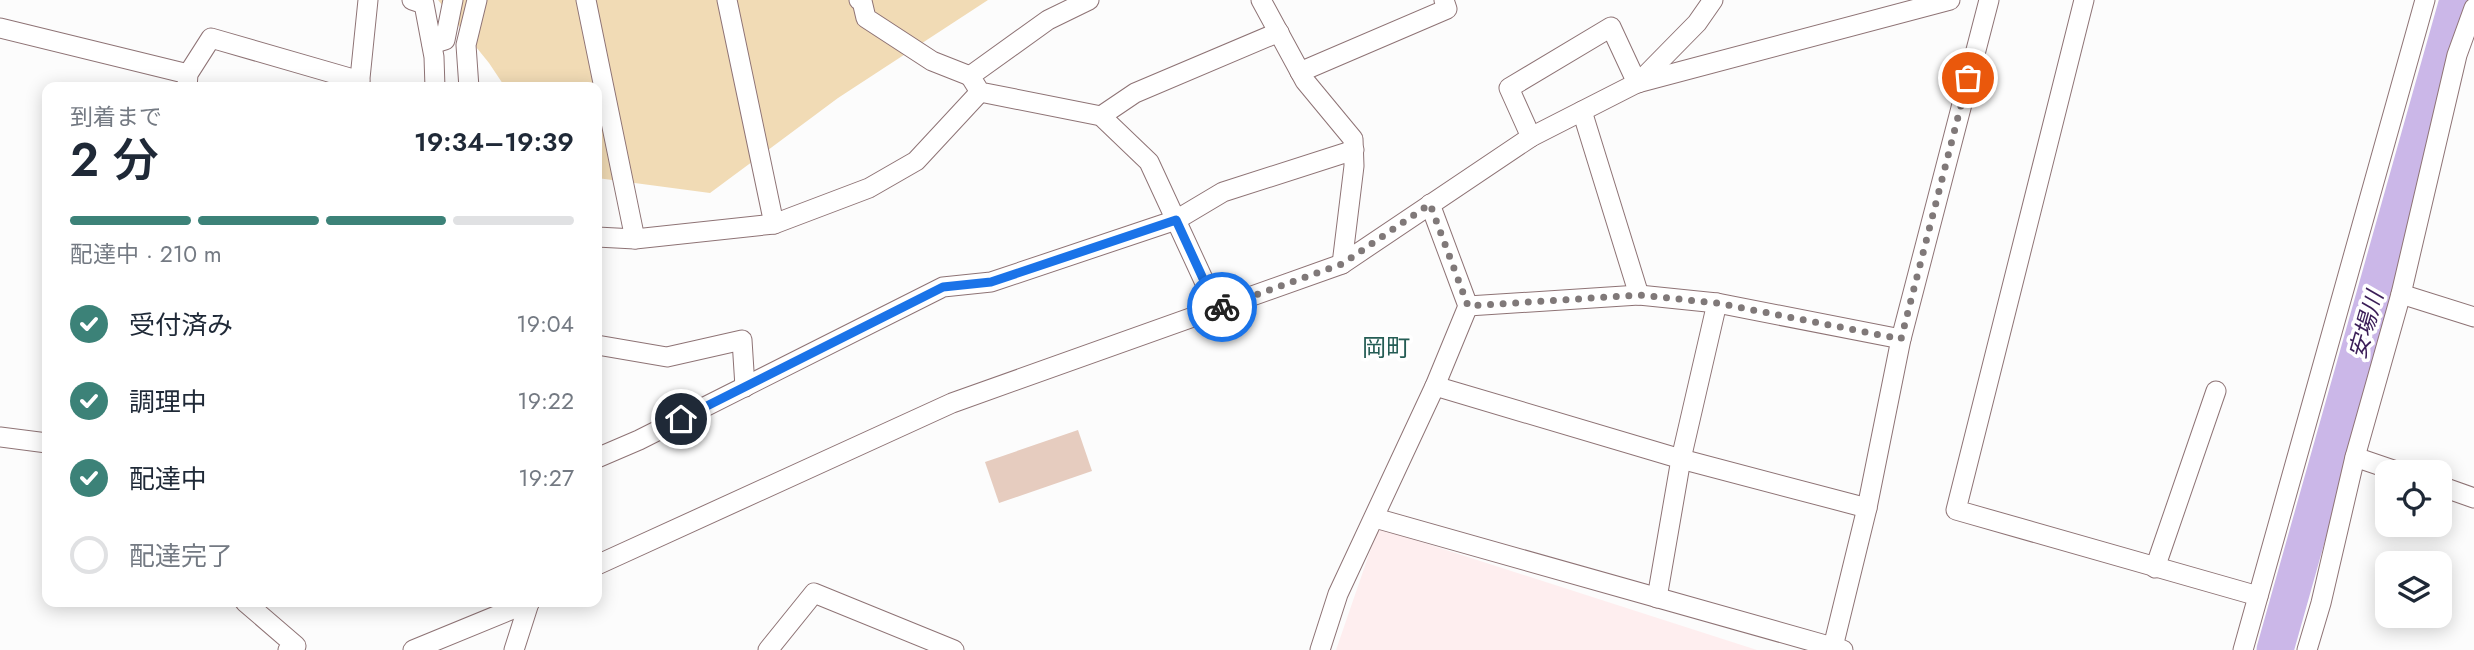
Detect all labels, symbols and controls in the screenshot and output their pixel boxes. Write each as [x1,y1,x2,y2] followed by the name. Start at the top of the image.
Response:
[1938,48,1998,108] pin
[1949,59,1987,97] icon: bag
[70,100,162,134] text: 到着まで
[414,123,574,161] text: 19:34–19:39
[70,127,159,193] text: 2 分
[70,237,222,271] text: 配達中 · 210 m
[1187,272,1257,342] courier
[2340,284,2393,363] water label: 安場川
[1203,288,1241,326] icon: bike
[70,305,108,343] icon: check
[129,306,233,344] text: 受付済み
[516,307,574,341] text: 19:04
[1362,330,1410,365] district label: 岡町
[70,382,108,420] icon: check
[129,383,207,421] text: 調理中
[517,384,574,418] text: 19:22
[651,389,711,449] pin
[662,400,700,438] icon: home
[70,459,108,497] icon: check
[129,460,207,498] text: 配達中
[2375,460,2452,628] map controls
[2375,460,2452,537] button: locate
[518,461,574,495] text: 19:27
[129,537,233,575] text: 配達完了
[2375,551,2452,628] button: layers

